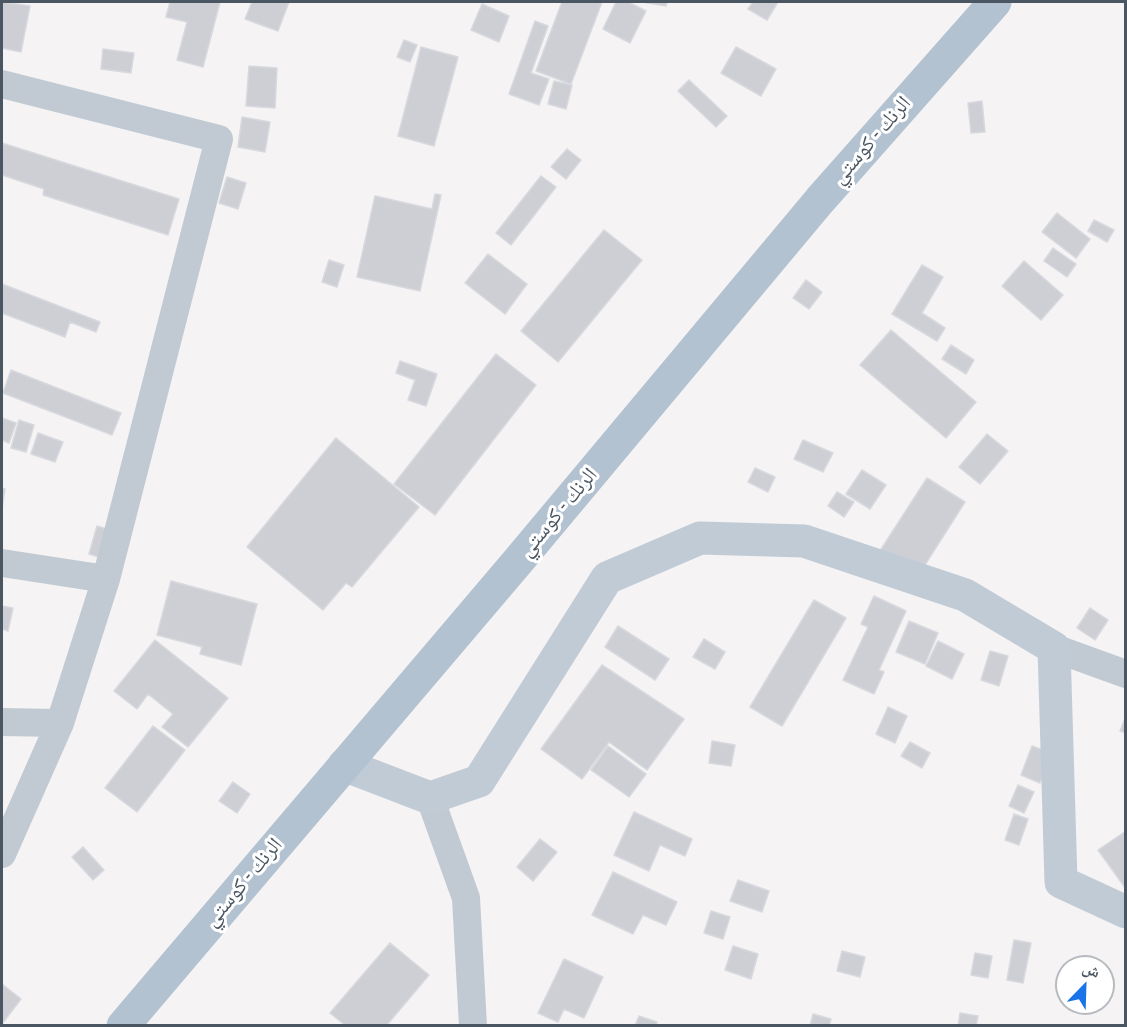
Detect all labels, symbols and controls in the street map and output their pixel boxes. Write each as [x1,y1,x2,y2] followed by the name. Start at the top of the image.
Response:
[827,92,917,190] street label: الرنك - كوستي
[515,463,603,563] street label: الرنك - كوستي
[200,833,288,933] street label: الرنك - كوستي
[1055,955,1115,1015] north arrow
[1080,958,1103,982] text: ش

